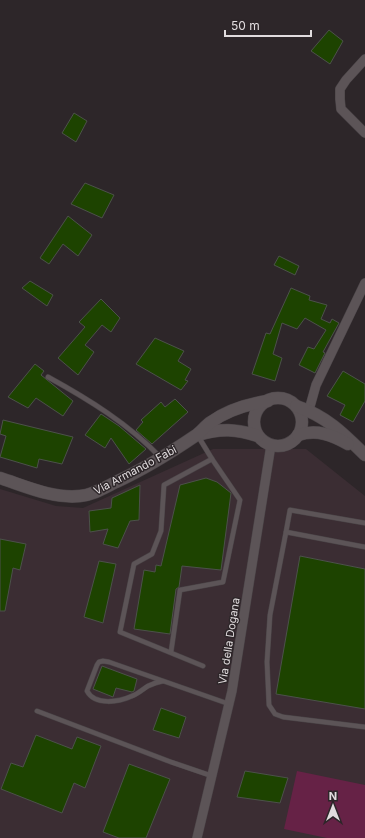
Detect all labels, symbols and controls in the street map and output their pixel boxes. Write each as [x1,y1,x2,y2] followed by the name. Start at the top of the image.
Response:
[225,12,311,38] scale bar
[231,18,260,33] text: 50 m
[91,442,179,498] street label: Via Armando Fabi
[215,597,243,685] street label: Via della Dogana
[313,786,353,826] north arrow
[329,789,337,803] text: N

